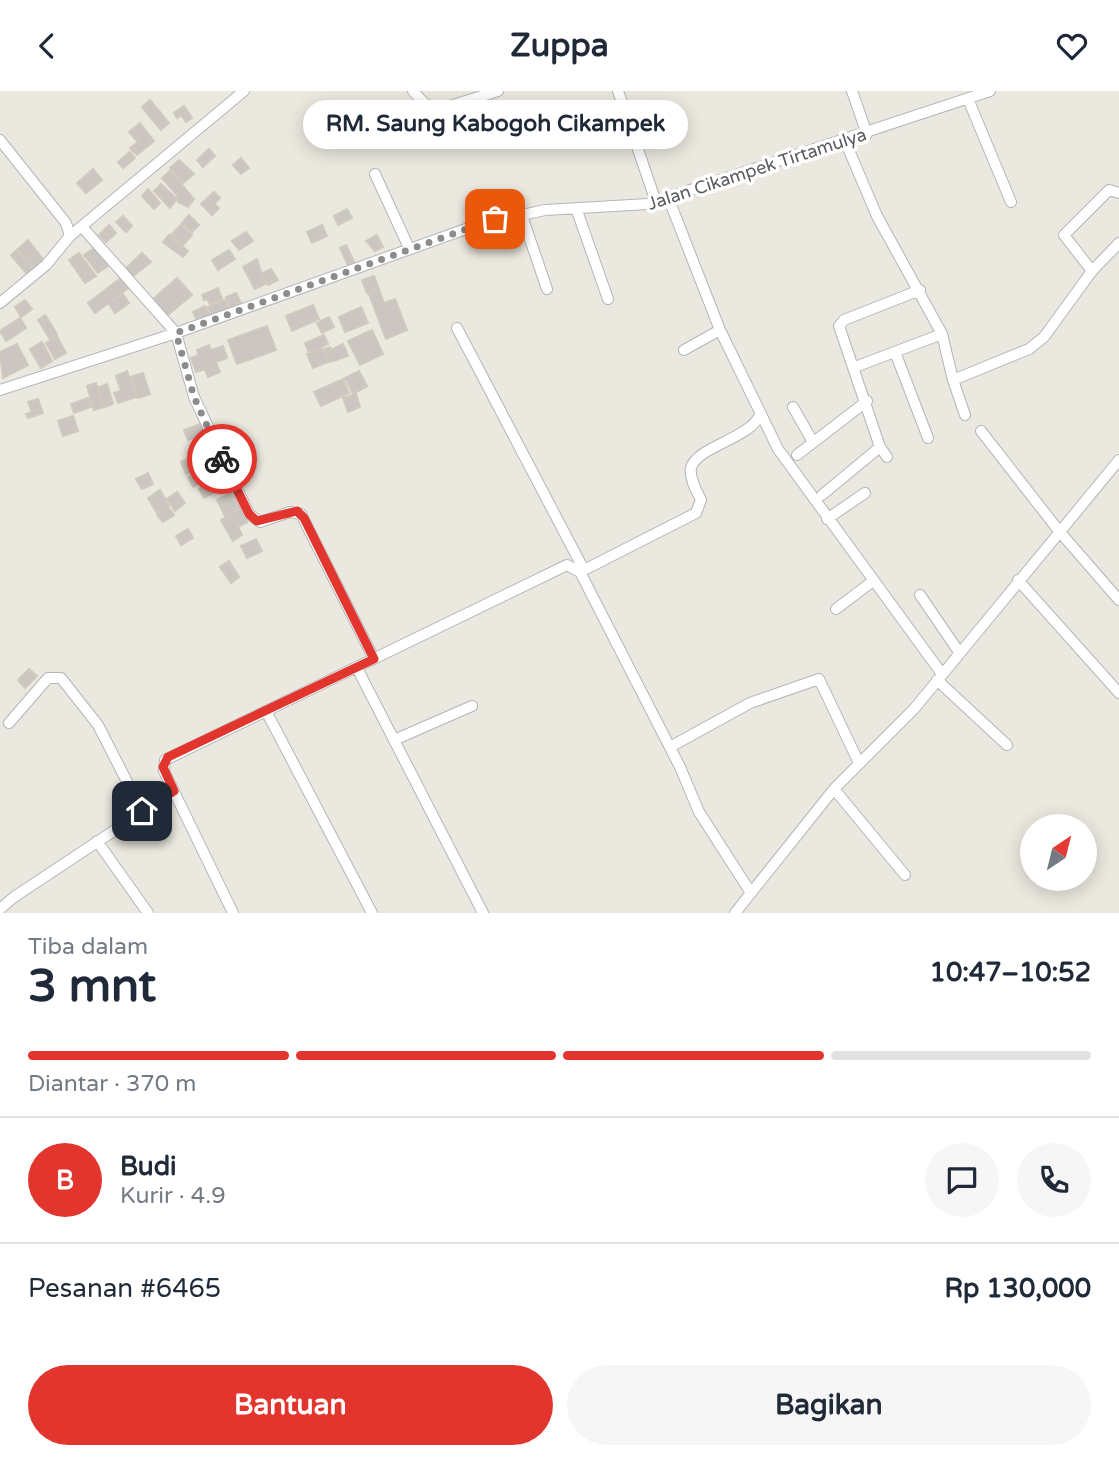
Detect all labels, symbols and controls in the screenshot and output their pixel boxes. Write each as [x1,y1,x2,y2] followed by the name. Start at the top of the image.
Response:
[28,27,66,65] icon: back
[510,27,609,65] text: Zuppa
[1053,27,1091,65] icon: heart
[302,100,688,149] callout: RM. Saung Kabogoh Cikampek
[326,110,665,138] text: RM. Saung Kabogoh Cikampek
[645,123,869,215] street label: Jalan Cikampek Tirtamulya
[465,189,525,249] pin
[476,200,514,238] icon: bag
[187,424,257,494] courier
[203,440,241,478] icon: bike
[112,781,172,841] pin
[123,792,161,830] icon: home
[1020,814,1097,891] north arrow
[1020,814,1097,891] map controls
[28,933,148,961] text: Tiba dalam
[930,957,1091,988] text: 10:47–10:52
[28,959,156,1014] text: 3 mnt
[28,1070,196,1098] text: Diantar · 370 m
[925,1143,999,1217] button: chat
[1017,1143,1091,1217] button: phone
[120,1151,177,1182] text: Budi
[56,1165,74,1196] text: B
[120,1182,226,1210] text: Kurir · 4.9
[28,1273,221,1304] text: Pesanan #6465
[945,1273,1091,1304] text: Rp 130,000
[28,1365,553,1445] button: Bantuan
[567,1365,1091,1445] button: Bagikan

